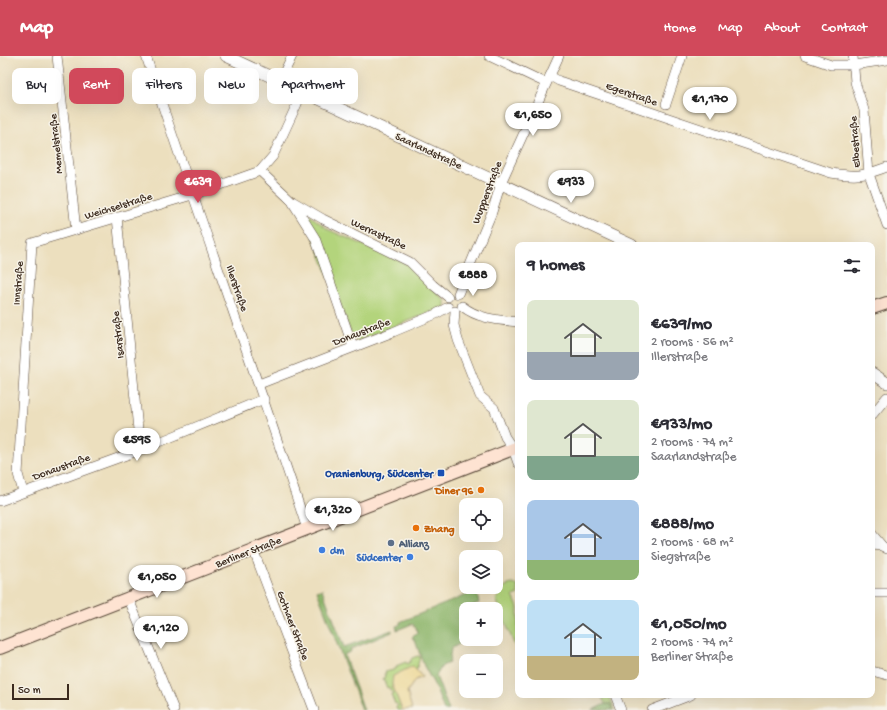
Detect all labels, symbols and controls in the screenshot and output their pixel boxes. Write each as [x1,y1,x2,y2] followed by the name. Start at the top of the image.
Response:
[20,17,53,40] text: Map
[664,20,696,37] text: Home
[718,20,742,37] text: Map
[764,20,800,37] text: About
[822,20,867,37] text: Contact
[12,68,61,104] chip: Buy
[69,68,124,104] chip: Rent
[132,68,196,104] chip: Filters
[204,68,259,104] chip: New
[267,68,358,104] chip: Apartment
[604,80,659,109] street label: Egerstraße
[677,87,743,121] pin: €1,170
[692,92,728,107] text: €1,170
[500,103,566,137] pin: €1,650
[514,108,552,123] text: €1,650
[48,113,66,174] street label: Memelstraße
[848,115,864,168] street label: Elbestraße
[393,131,464,173] street label: Saarlandstraße
[470,160,505,226] street label: Wupperstraße
[174,170,222,204] pin: €639
[547,170,595,204] pin: €933
[184,175,212,190] text: €639
[557,175,585,190] text: €933
[83,191,154,223] street label: Weichselstraße
[349,217,408,253] street label: Werrastraße
[841,255,863,277] icon: filters
[527,256,585,276] text: 9 homes
[11,260,27,306] street label: Innstraße
[449,263,497,297] pin: €888
[223,264,250,314] street label: Illerstraße
[458,268,488,283] text: €888
[111,310,127,359] street label: Isarstraße
[651,315,712,335] text: €639/mo
[330,316,392,350] street label: Donaustraße
[559,316,607,364] icon: home
[651,335,734,350] text: 2 rooms · 56 m²
[651,350,708,365] text: Illerstraße
[651,415,712,435] text: €933/mo
[559,416,607,464] icon: home
[113,428,161,462] pin: €595
[123,433,151,448] text: €595
[651,435,733,450] text: 2 rooms · 74 m²
[651,450,736,465] text: Saarlandstraße
[30,452,92,484] street label: Donaustraße
[325,468,434,482] place label: Oranienburg, Südcenter
[436,468,446,478] marker: Oranienburg, Südcenter
[476,485,486,495] marker: Diner 96
[434,486,473,498] place label: Diner 96
[300,498,366,532] pin: €1,320
[459,498,503,698] map controls
[459,498,503,542] button: locate
[314,503,352,518] text: €1,320
[651,515,714,535] text: €888/mo
[559,516,607,564] icon: home
[411,523,421,533] marker: Zhang
[424,524,455,537] place label: Zhang
[213,535,284,571] street label: Berliner Straße
[651,535,734,550] text: 2 rooms · 68 m²
[386,538,396,548] marker: Allianz
[398,539,430,551] place label: Allianz
[317,545,327,555] marker: dm
[330,546,344,558] place label: dm
[459,550,503,594] button: layers
[651,550,710,565] text: Siegstraße
[357,552,403,565] place label: Südcenter
[405,552,415,562] marker: Südcenter
[124,565,190,599] pin: €1,050
[138,570,176,585] text: €1,050
[273,589,311,662] street label: Gothaer Straße
[459,602,503,646] button: +
[651,615,727,635] text: €1,050/mo
[128,616,194,650] pin: €1,120
[559,616,607,664] icon: home
[143,621,179,636] text: €1,120
[651,635,733,650] text: 2 rooms · 74 m²
[651,650,733,665] text: Berliner Straße
[459,654,503,698] button: −
[12,682,69,701] scale bar
[18,685,40,697] text: 50 m

